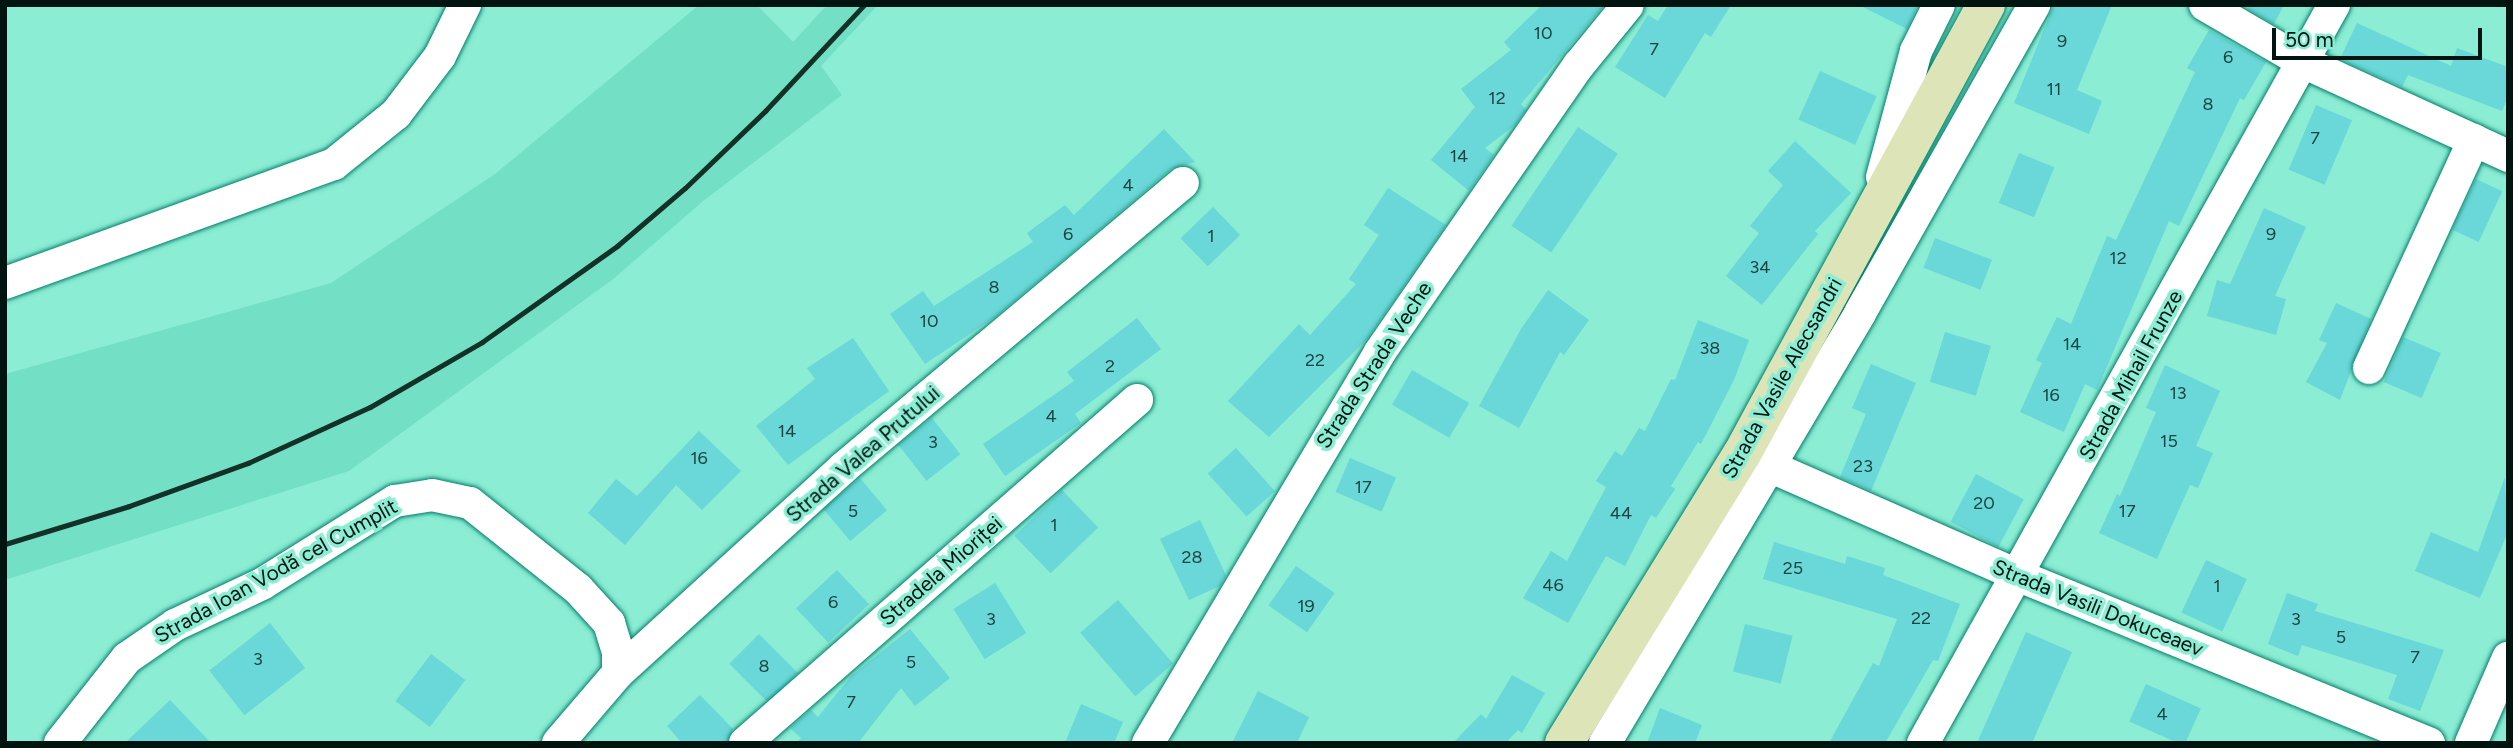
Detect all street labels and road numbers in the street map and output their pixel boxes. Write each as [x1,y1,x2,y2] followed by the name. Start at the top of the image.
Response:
[1716,273,1848,483] street label: Strada Vasile Alecsandri
[1311,277,1437,453] street label: Strada Strada Veche
[2074,286,2188,464] street label: Strada Mihail Frunze
[781,381,945,527] street label: Strada Valea Prutului
[150,494,402,648] street label: Strada Ioan Vodă cel Cumplit
[875,511,1007,631] street label: Stradela Mioriței
[1989,554,2207,662] street label: Strada Vasili Dokuceaev

